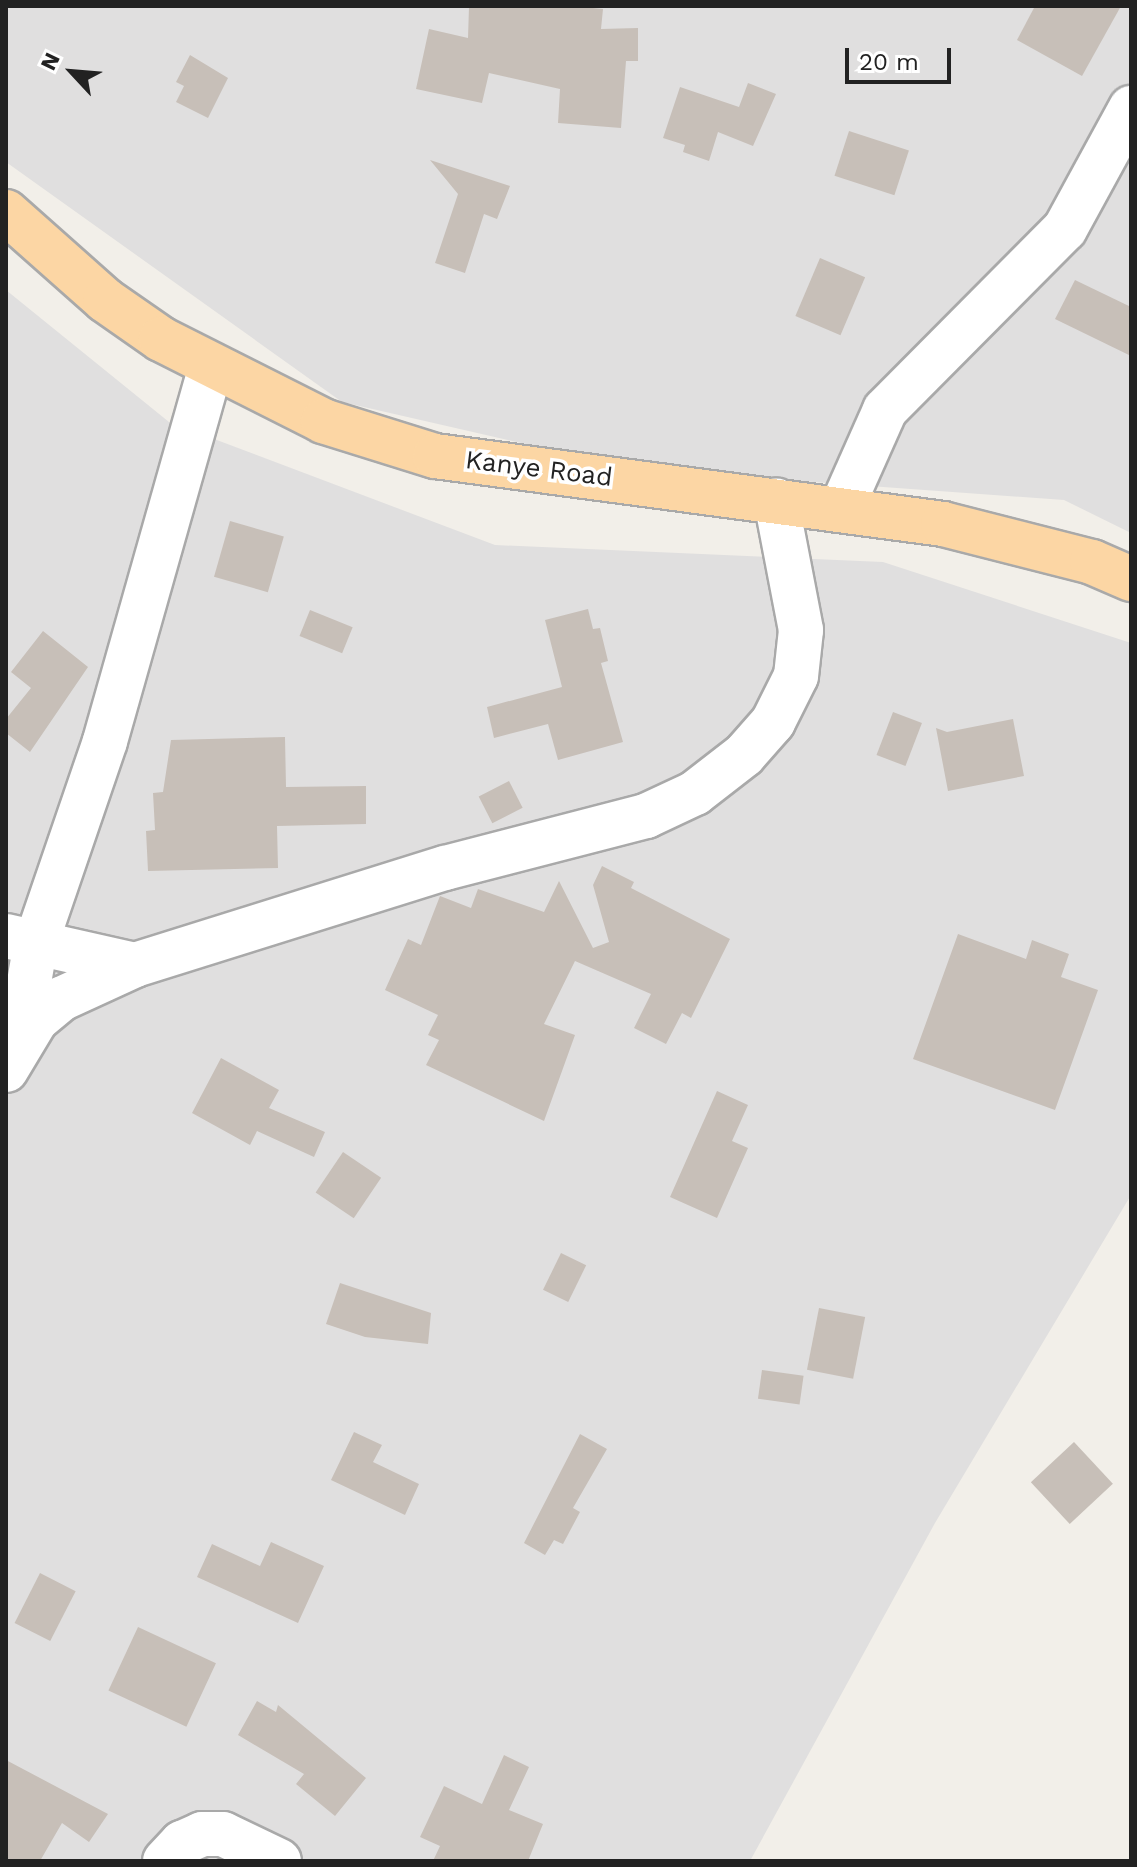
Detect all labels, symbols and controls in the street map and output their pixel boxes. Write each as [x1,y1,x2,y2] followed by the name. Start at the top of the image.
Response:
[32,32,112,112] north arrow
[849,32,955,82] scale bar
[35,48,65,74] text: N
[859,48,919,76] text: 20 m
[464,445,614,493] street label: Kanye Road

